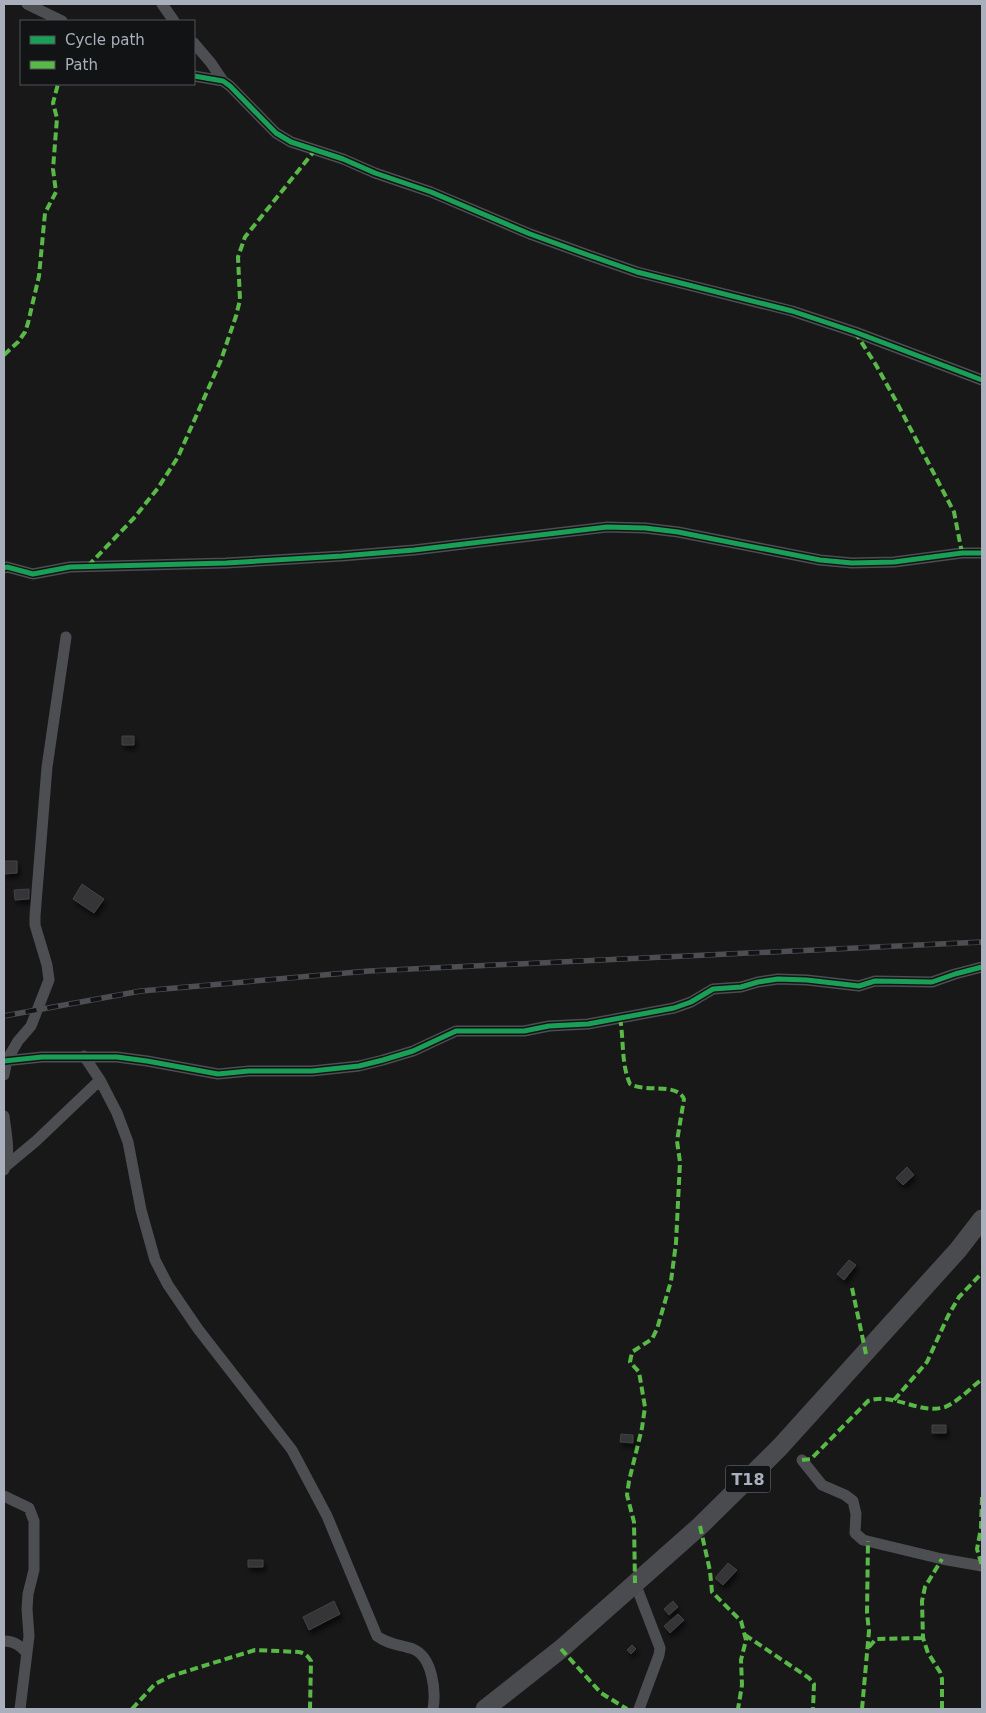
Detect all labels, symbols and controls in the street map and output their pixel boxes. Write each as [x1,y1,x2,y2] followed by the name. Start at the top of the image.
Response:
[20,20,195,85] legend
[65,31,145,49] text: Cycle path
[65,56,98,74] text: Path
[726,1466,770,1492] road number: T18

